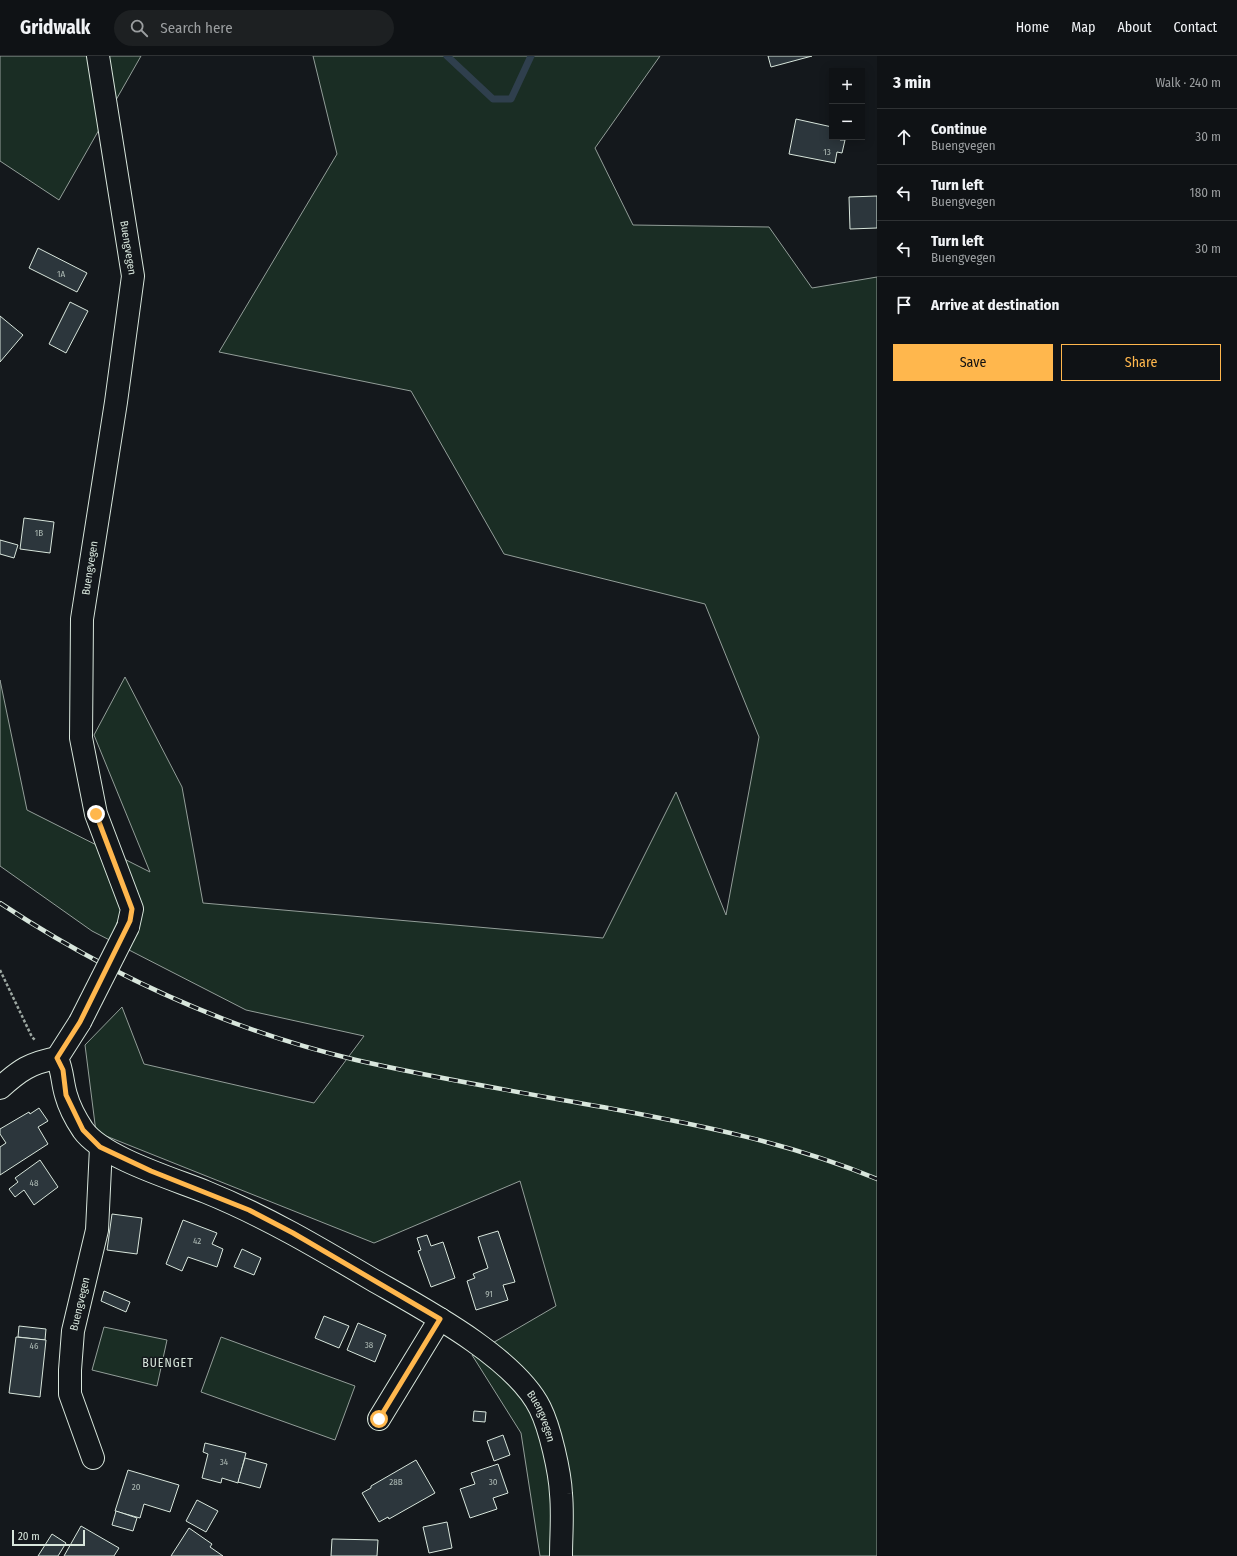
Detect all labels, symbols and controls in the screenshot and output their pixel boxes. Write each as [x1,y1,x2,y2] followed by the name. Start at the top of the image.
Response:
[114,10,394,46] search box
[20,16,90,39] text: Gridwalk
[128,17,150,39] icon: search
[160,19,233,37] text: Search here
[1016,19,1049,36] text: Home
[1071,19,1095,36] text: Map
[1117,19,1152,36] text: About
[1174,19,1217,36] text: Contact
[829,68,865,140] map controls
[829,68,865,104] button: +
[893,72,931,93] text: 3 min
[1155,75,1221,90] text: Walk · 240 m
[829,104,865,140] button: −
[931,120,987,138] text: Continue
[893,126,915,148] icon: ahead
[1195,129,1221,144] text: 30 m
[931,138,996,153] text: Buengvegen
[823,147,831,157] house number: 13
[931,176,984,194] text: Turn left
[893,182,915,204] icon: left
[1190,185,1221,200] text: 180 m
[931,194,996,209] text: Buengvegen
[118,220,139,276] street label: Buengvegen
[931,232,984,250] text: Turn left
[893,238,915,260] icon: left
[1195,241,1221,256] text: 30 m
[931,250,996,265] text: Buengvegen
[57,269,65,279] house number: 1A
[893,294,915,316] icon: arrive
[931,296,1059,314] text: Arrive at destination
[893,344,1053,381] button: Save
[1061,344,1221,381] button: Share
[35,528,43,538] house number: 1B
[79,540,101,596] street label: Buengvegen
[87,805,105,823] route end
[30,1178,39,1188] house number: 48
[193,1236,201,1246] house number: 42
[67,1276,92,1332] street label: Buengvegen
[485,1289,493,1299] house number: 91
[365,1340,374,1350] house number: 38
[30,1341,39,1351] house number: 46
[142,1356,194,1370] district label: BUENGET
[525,1388,558,1443] street label: Buengvegen
[370,1410,388,1428] route start
[220,1457,229,1467] house number: 34
[389,1477,403,1487] house number: 28B
[489,1477,498,1487] house number: 30
[132,1482,141,1492] house number: 20
[12,1528,85,1547] scale bar
[18,1530,40,1543] text: 20 m

